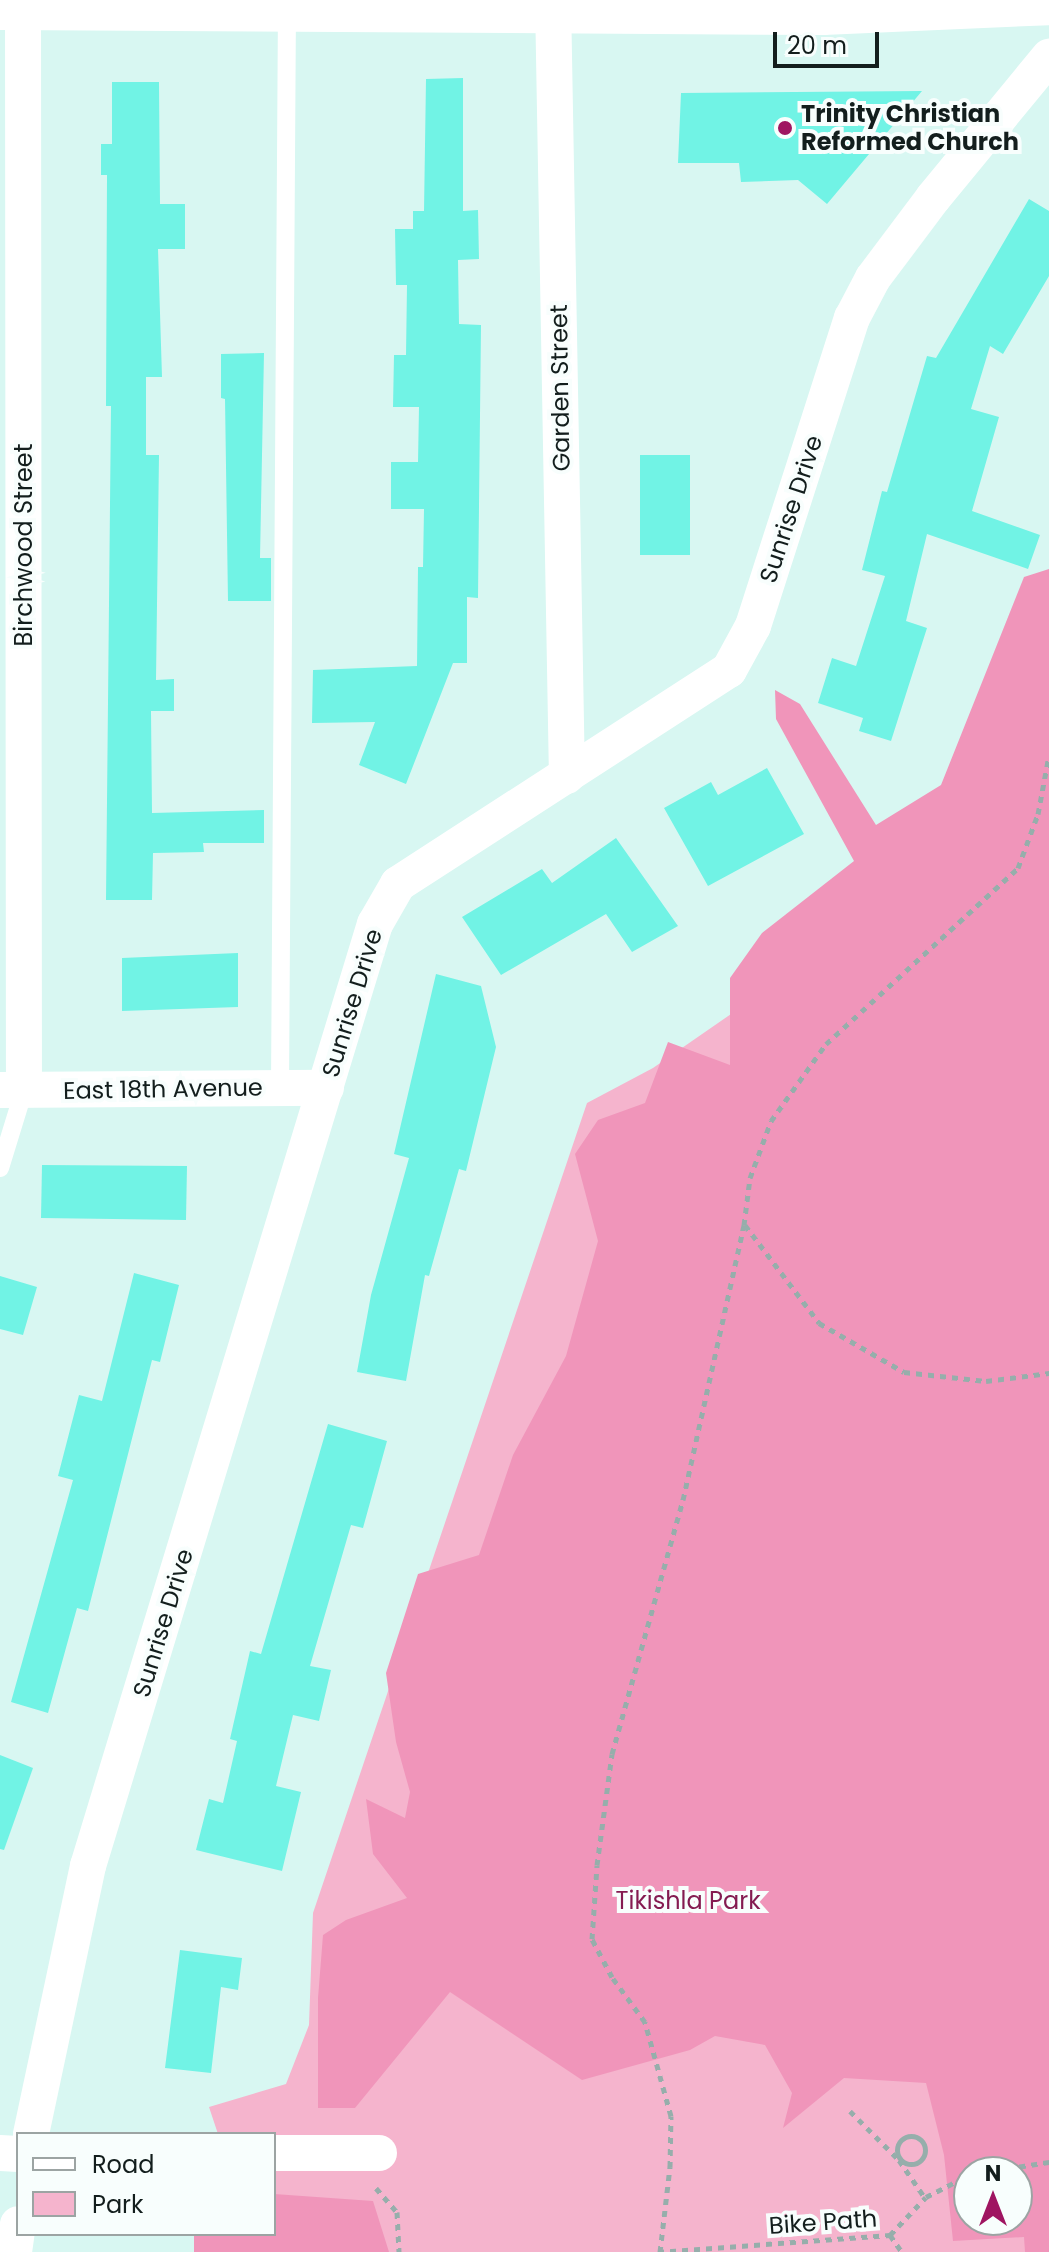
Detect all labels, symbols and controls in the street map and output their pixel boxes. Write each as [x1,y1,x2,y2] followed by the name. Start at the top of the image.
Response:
[777,16,883,66] scale bar
[787,29,847,62] text: 20 m
[801,100,1019,156] place label: Trinity Christian Reformed Church
[776,119,794,137] marker: Trinity Christian Reformed Church
[544,304,576,472] street label: Garden Street
[754,431,828,587] street label: Sunrise Drive
[10,444,38,646] street label: Birchwood Street
[316,925,388,1081] street label: Sunrise Drive
[63,1073,263,1105] street label: East 18th Avenue
[127,1545,199,1701] street label: Sunrise Drive
[615,1887,761,1915] park label: Tikishla Park
[16,2132,276,2236] legend
[92,2148,154,2181] text: Road
[953,2156,1033,2236] north arrow
[985,2158,1001,2189] text: N
[92,2188,143,2221] text: Park
[768,2204,878,2240] street label: Bike Path

